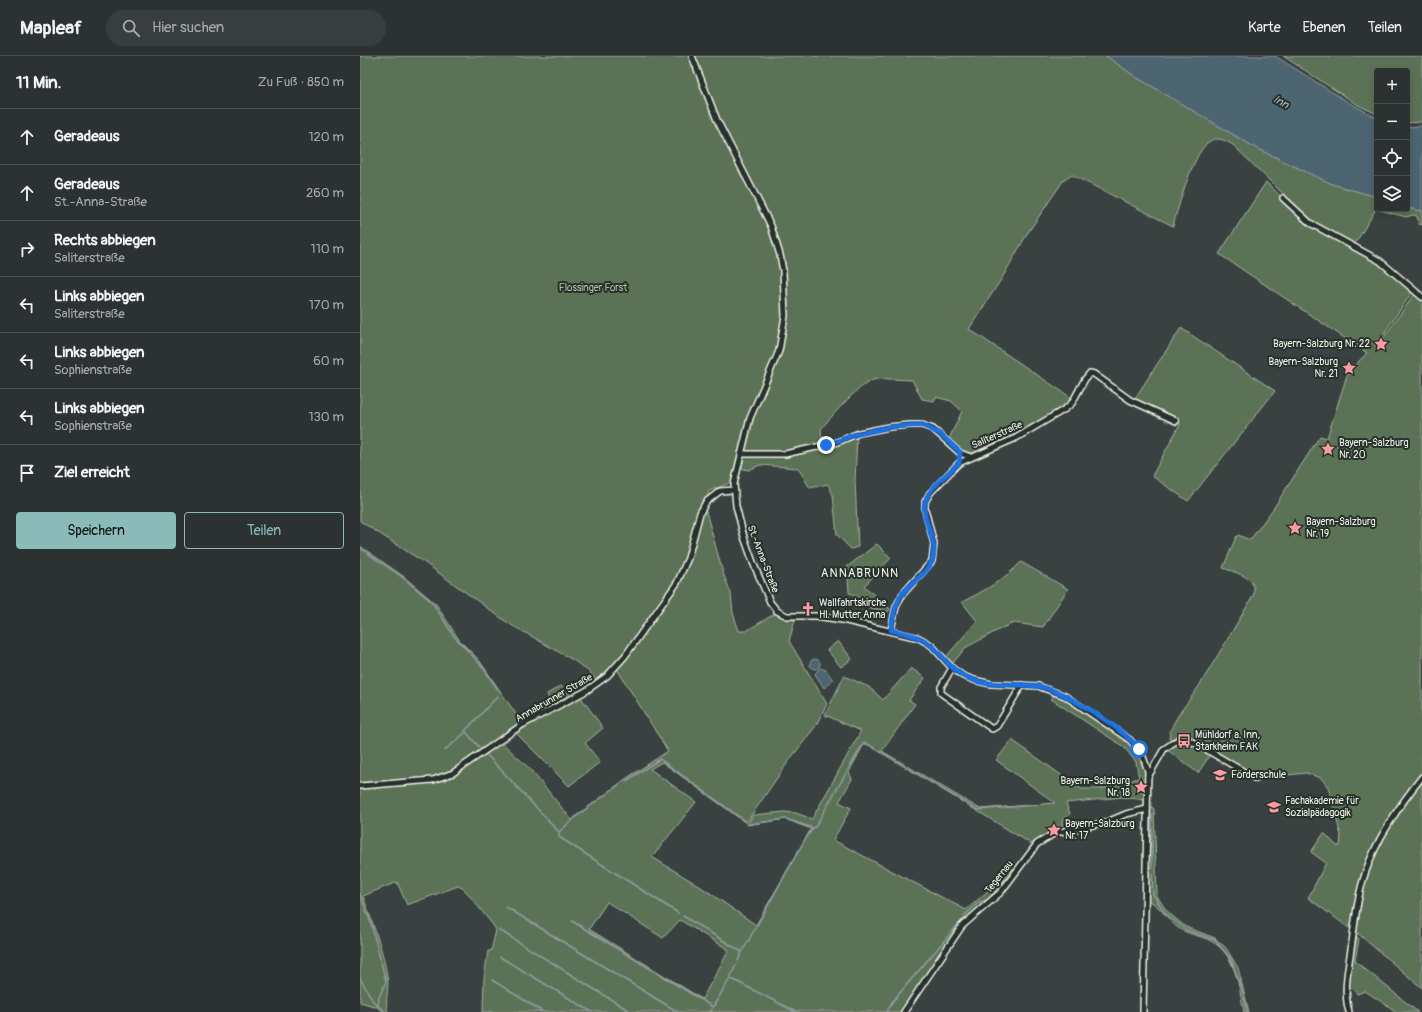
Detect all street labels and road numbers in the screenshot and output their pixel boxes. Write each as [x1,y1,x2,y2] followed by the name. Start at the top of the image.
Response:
[970,418,1024,452] street label: Saliterstraße
[745,523,781,595] street label: St.-Anna-Straße
[514,671,594,725] street label: Annabrunner Straße
[982,858,1016,896] street label: Tegernau

